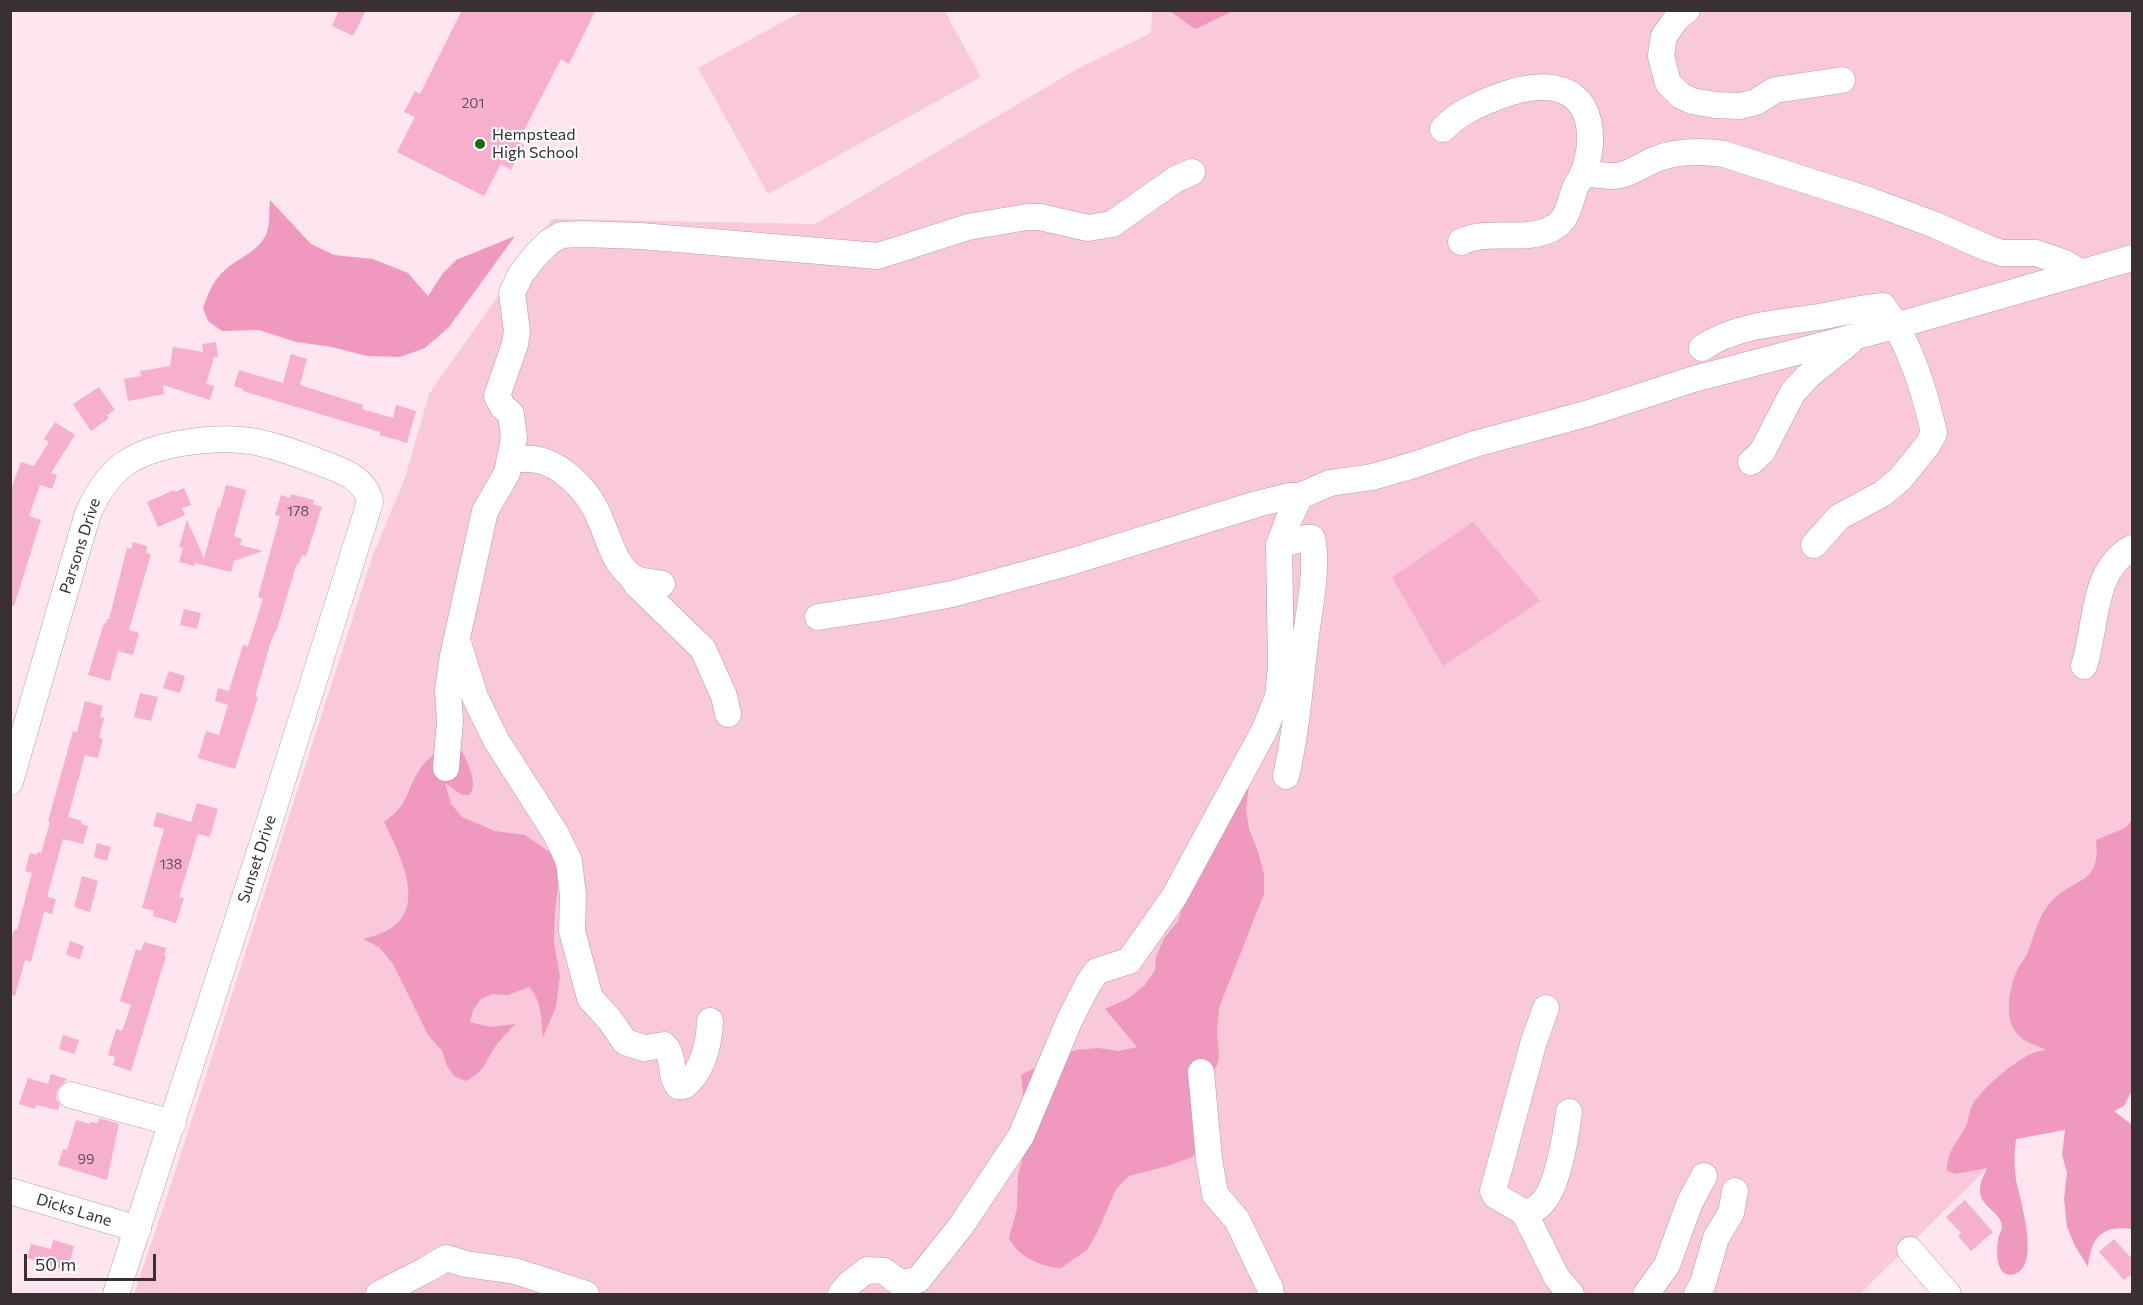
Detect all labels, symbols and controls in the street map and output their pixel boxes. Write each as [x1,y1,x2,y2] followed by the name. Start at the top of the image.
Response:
[462,95,484,111] house number: 201
[492,125,579,163] place label: Hempstead High School
[473,137,487,151] marker: Hempstead High School
[55,496,105,596] street label: Parsons Drive
[287,503,309,519] house number: 178
[234,813,280,905] street label: Sunset Drive
[160,856,182,872] house number: 138
[78,1151,94,1167] house number: 99
[34,1189,114,1231] street label: Dicks Lane
[27,1242,159,1280] scale bar
[35,1253,76,1275] text: 50 m

